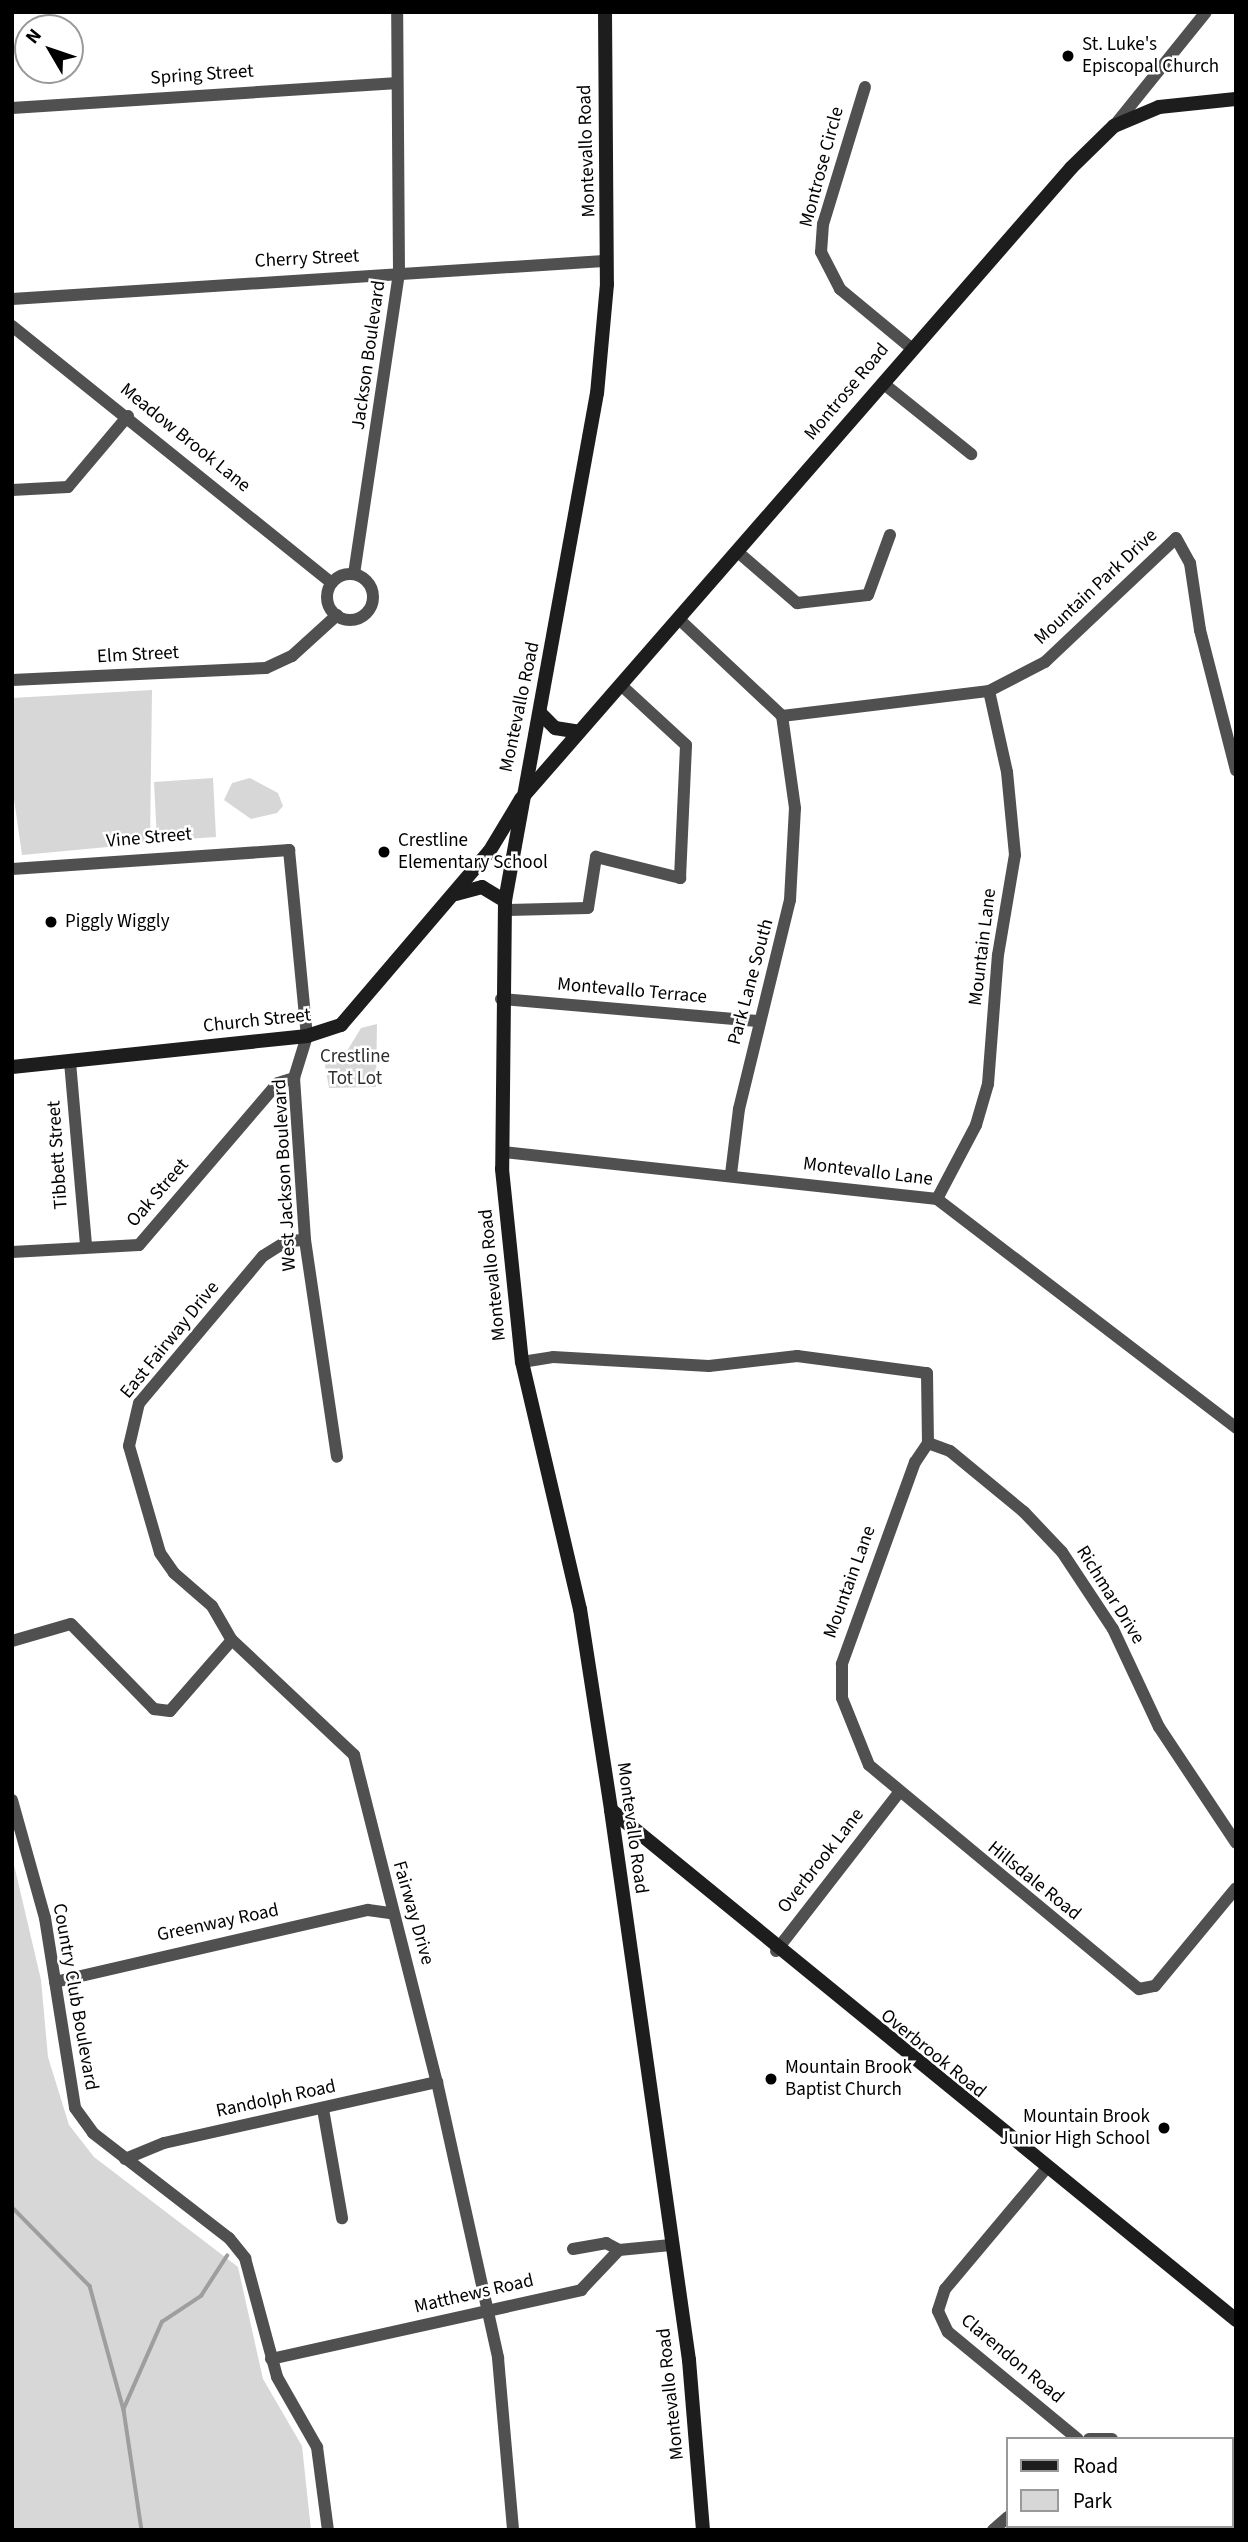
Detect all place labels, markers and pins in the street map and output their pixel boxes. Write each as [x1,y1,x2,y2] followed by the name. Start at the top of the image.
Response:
[1082,34,1219,78] place label: St. Luke's Episcopal Church
[1060,48,1076,64] marker: St. Luke's Episcopal Church
[398,830,548,874] place label: Crestline Elementary School
[376,844,392,860] marker: Crestline Elementary School
[65,911,170,933] place label: Piggly Wiggly
[43,914,59,930] marker: Piggly Wiggly
[785,2057,912,2101] place label: Mountain Brook Baptist Church
[763,2071,779,2087] marker: Mountain Brook Baptist Church
[999,2106,1150,2150] place label: Mountain Brook Junior High School
[1156,2120,1172,2136] marker: Mountain Brook Junior High School

